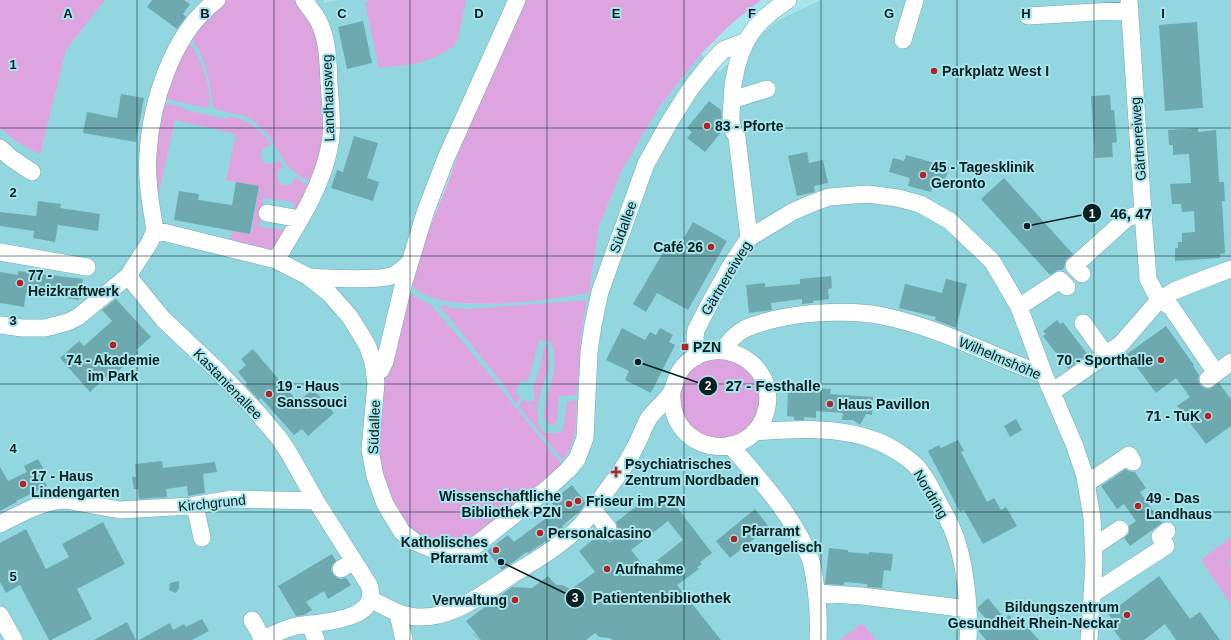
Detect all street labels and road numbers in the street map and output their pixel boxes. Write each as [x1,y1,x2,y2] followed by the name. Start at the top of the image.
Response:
[318,54,338,142] street label: Landhausweg
[1127,97,1149,181] street label: Gärtnereiweg
[606,198,640,255] street label: Südallee
[697,238,755,318] street label: Gärtnereiweg
[956,333,1044,383] street label: Wilhelmshöhe
[190,345,266,423] street label: Kastanienallee
[365,399,383,455] street label: Südallee
[910,467,952,521] street label: Nordring
[177,492,247,514] street label: Kirchgrund

